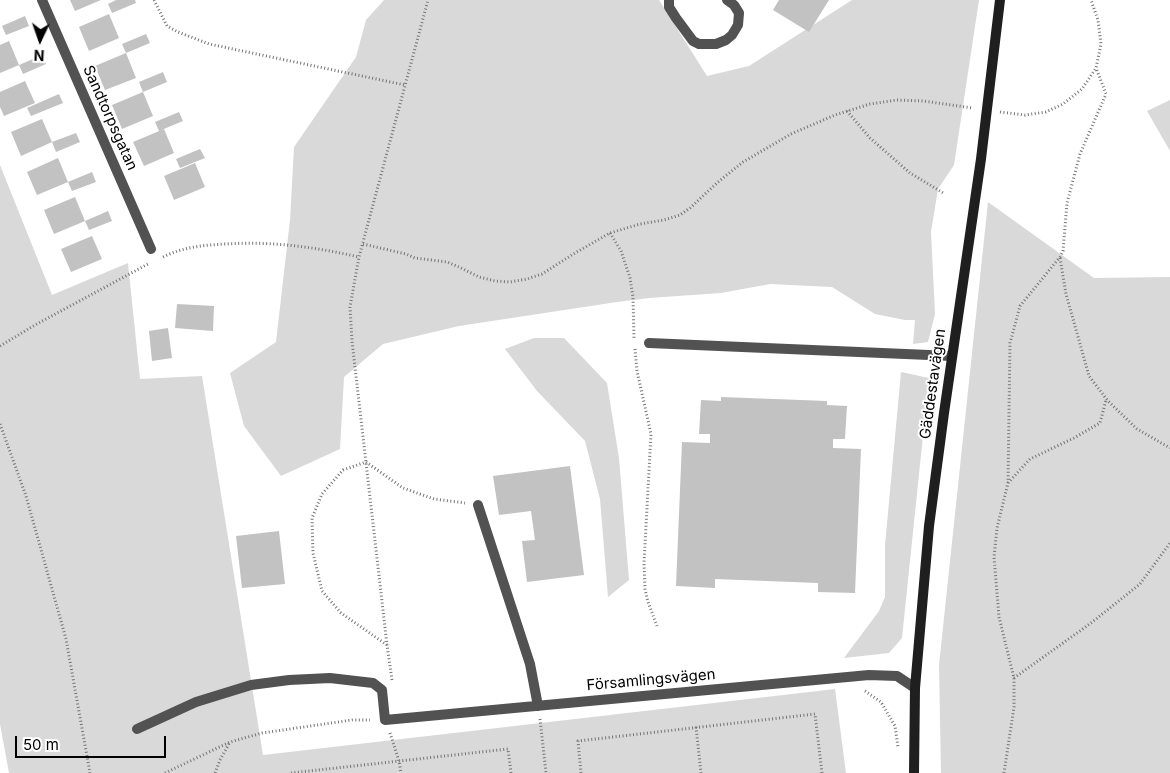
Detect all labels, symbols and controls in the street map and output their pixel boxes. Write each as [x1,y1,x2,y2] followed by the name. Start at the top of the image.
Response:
[15,15,65,65] north arrow
[33,47,45,64] text: N
[79,63,141,173] street label: Sandtorpsgatan
[916,328,950,440] street label: Gäddestavägen
[586,665,716,695] street label: Församlingsvägen
[18,726,169,758] scale bar
[23,735,59,754] text: 50 m

